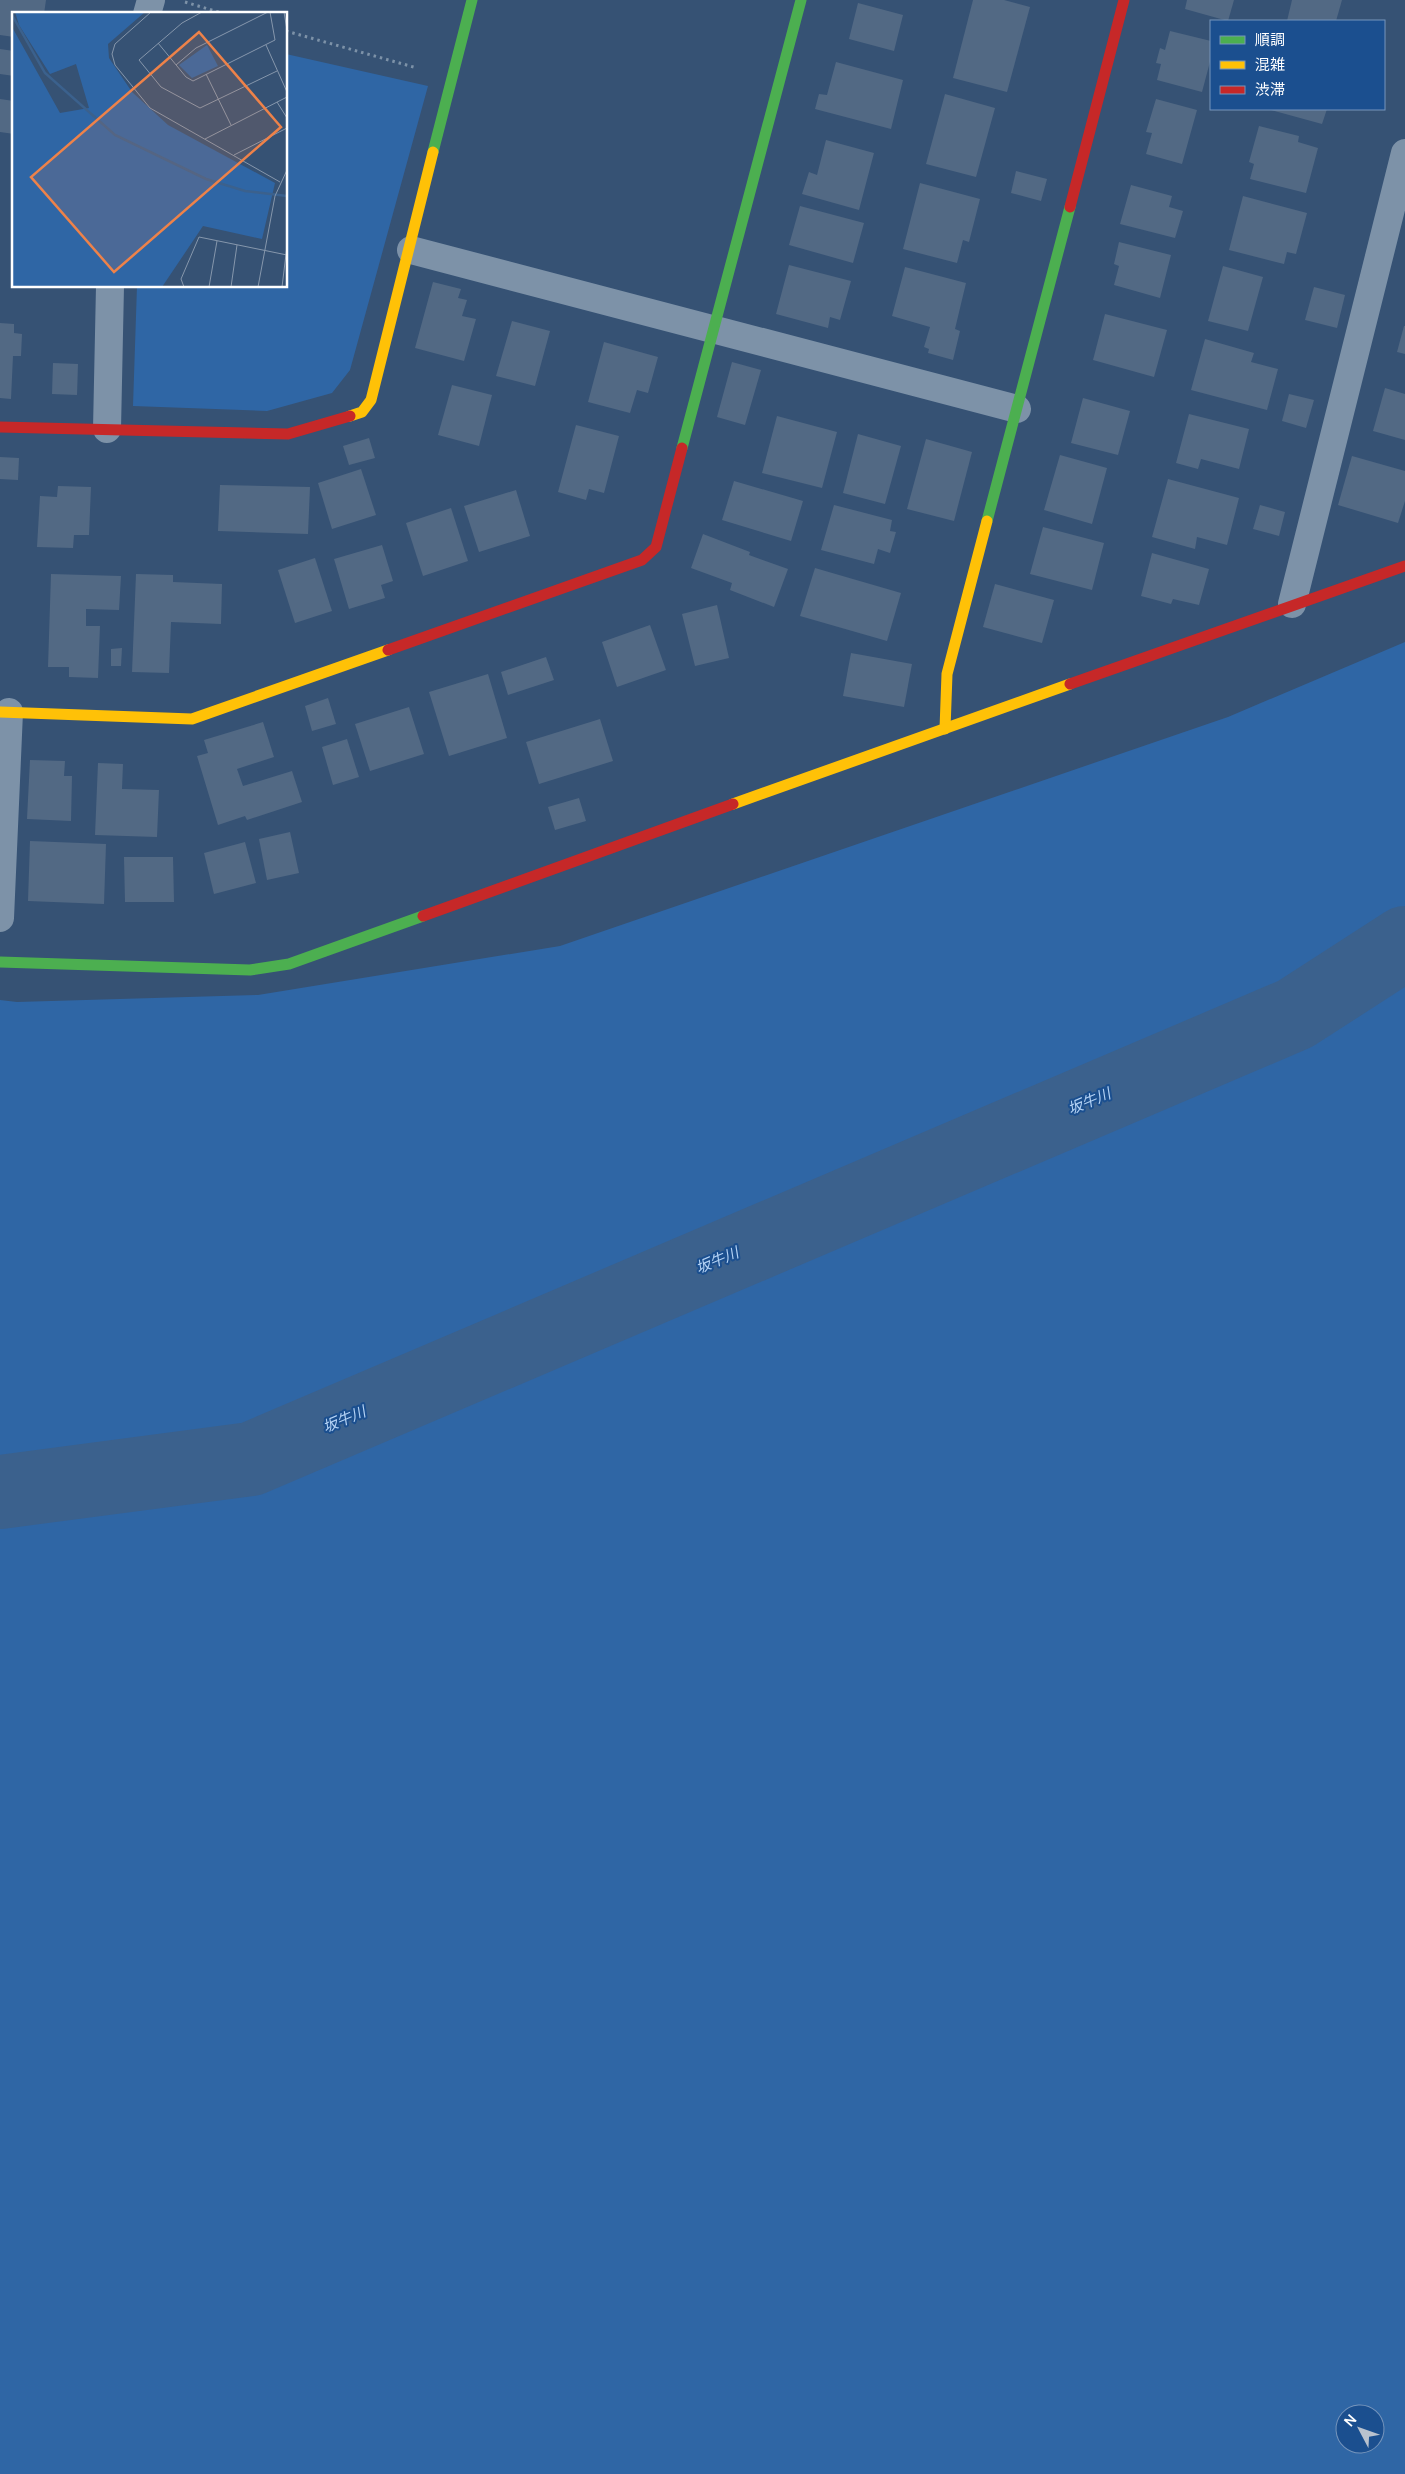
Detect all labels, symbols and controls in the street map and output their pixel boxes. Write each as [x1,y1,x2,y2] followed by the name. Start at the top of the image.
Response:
[12,12,288,288] inset map
[1210,20,1385,110] legend
[1255,29,1285,50] text: 順調
[1255,54,1285,75] text: 混雑
[1255,79,1285,100] text: 渋滞
[1064,1082,1116,1119] water label: 坂牛川
[692,1241,744,1278] water label: 坂牛川
[319,1400,371,1437] water label: 坂牛川
[1335,2404,1385,2454] north arrow
[1339,2410,1360,2430] text: N

